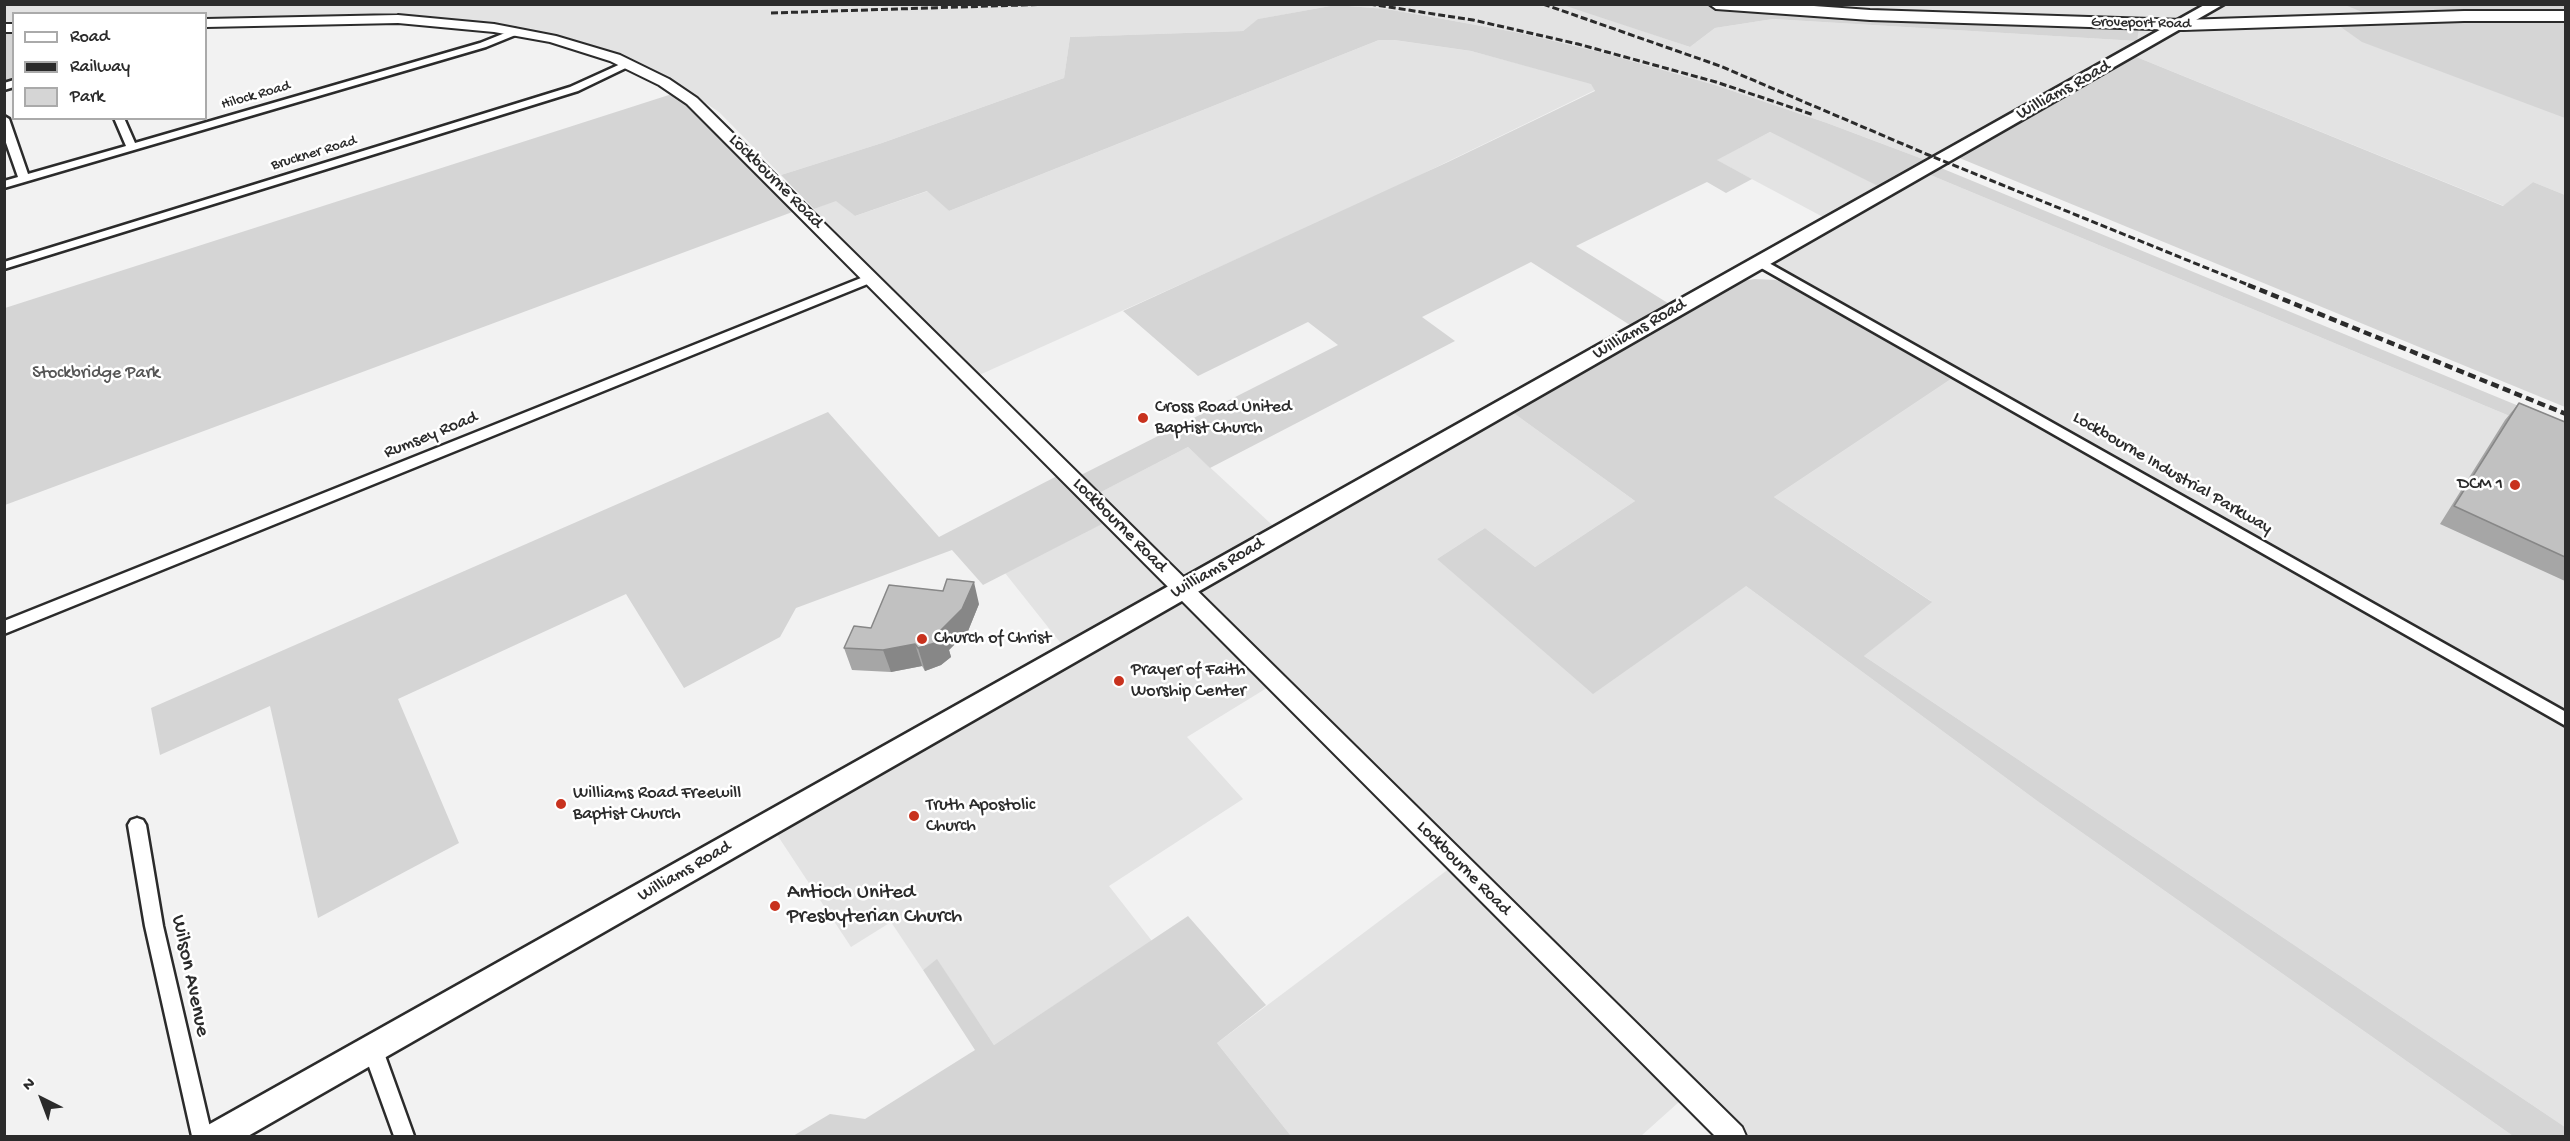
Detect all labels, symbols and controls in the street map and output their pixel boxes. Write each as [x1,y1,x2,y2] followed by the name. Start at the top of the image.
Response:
[12,12,207,120] legend
[2091,14,2191,34] street label: Groveport Road
[70,27,109,48] text: Road
[2013,56,2115,126] street label: Williams Road
[70,57,130,78] text: Railway
[219,78,293,114] street label: Hilock Road
[70,87,104,108] text: Park
[723,130,827,234] street label: Lockbourne Road
[269,132,359,176] street label: Bruckner Road
[1590,295,1690,365] street label: Williams Road
[32,363,160,385] park label: Stockbridge Park
[1155,397,1292,440] place label: Cross Road United Baptist Church
[381,407,481,465] street label: Rumsey Road
[2068,408,2276,540] street label: Lockbourne Industrial Parkway
[1136,411,1150,425] marker: Cross Road United Baptist Church
[1067,474,1171,578] street label: Lockbourne Road
[2457,474,2503,496] place label: DCM 1
[2508,478,2522,492] marker: DCM 1
[1168,534,1268,604] street label: Williams Road
[934,628,1051,650] place label: Church of Christ
[915,632,929,646] marker: Church of Christ
[1131,660,1246,702] place label: Prayer of Faith Worship Center
[1112,674,1126,688] marker: Prayer of Faith Worship Center
[573,783,741,826] place label: Williams Road Freewill Baptist Church
[926,795,1035,838] place label: Truth Apostolic Church
[554,797,568,811] marker: Williams Road Freewill Baptist Church
[907,809,921,823] marker: Truth Apostolic Church
[1411,817,1515,921] street label: Lockbourne Road
[635,837,735,907] street label: Williams Road
[787,881,962,931] place label: Antioch United Presbyterian Church
[768,899,782,913] marker: Antioch United Presbyterian Church
[164,913,214,1039] street label: Wilson Avenue
[12,1069,72,1129] north arrow
[19,1075,40,1096] text: N

